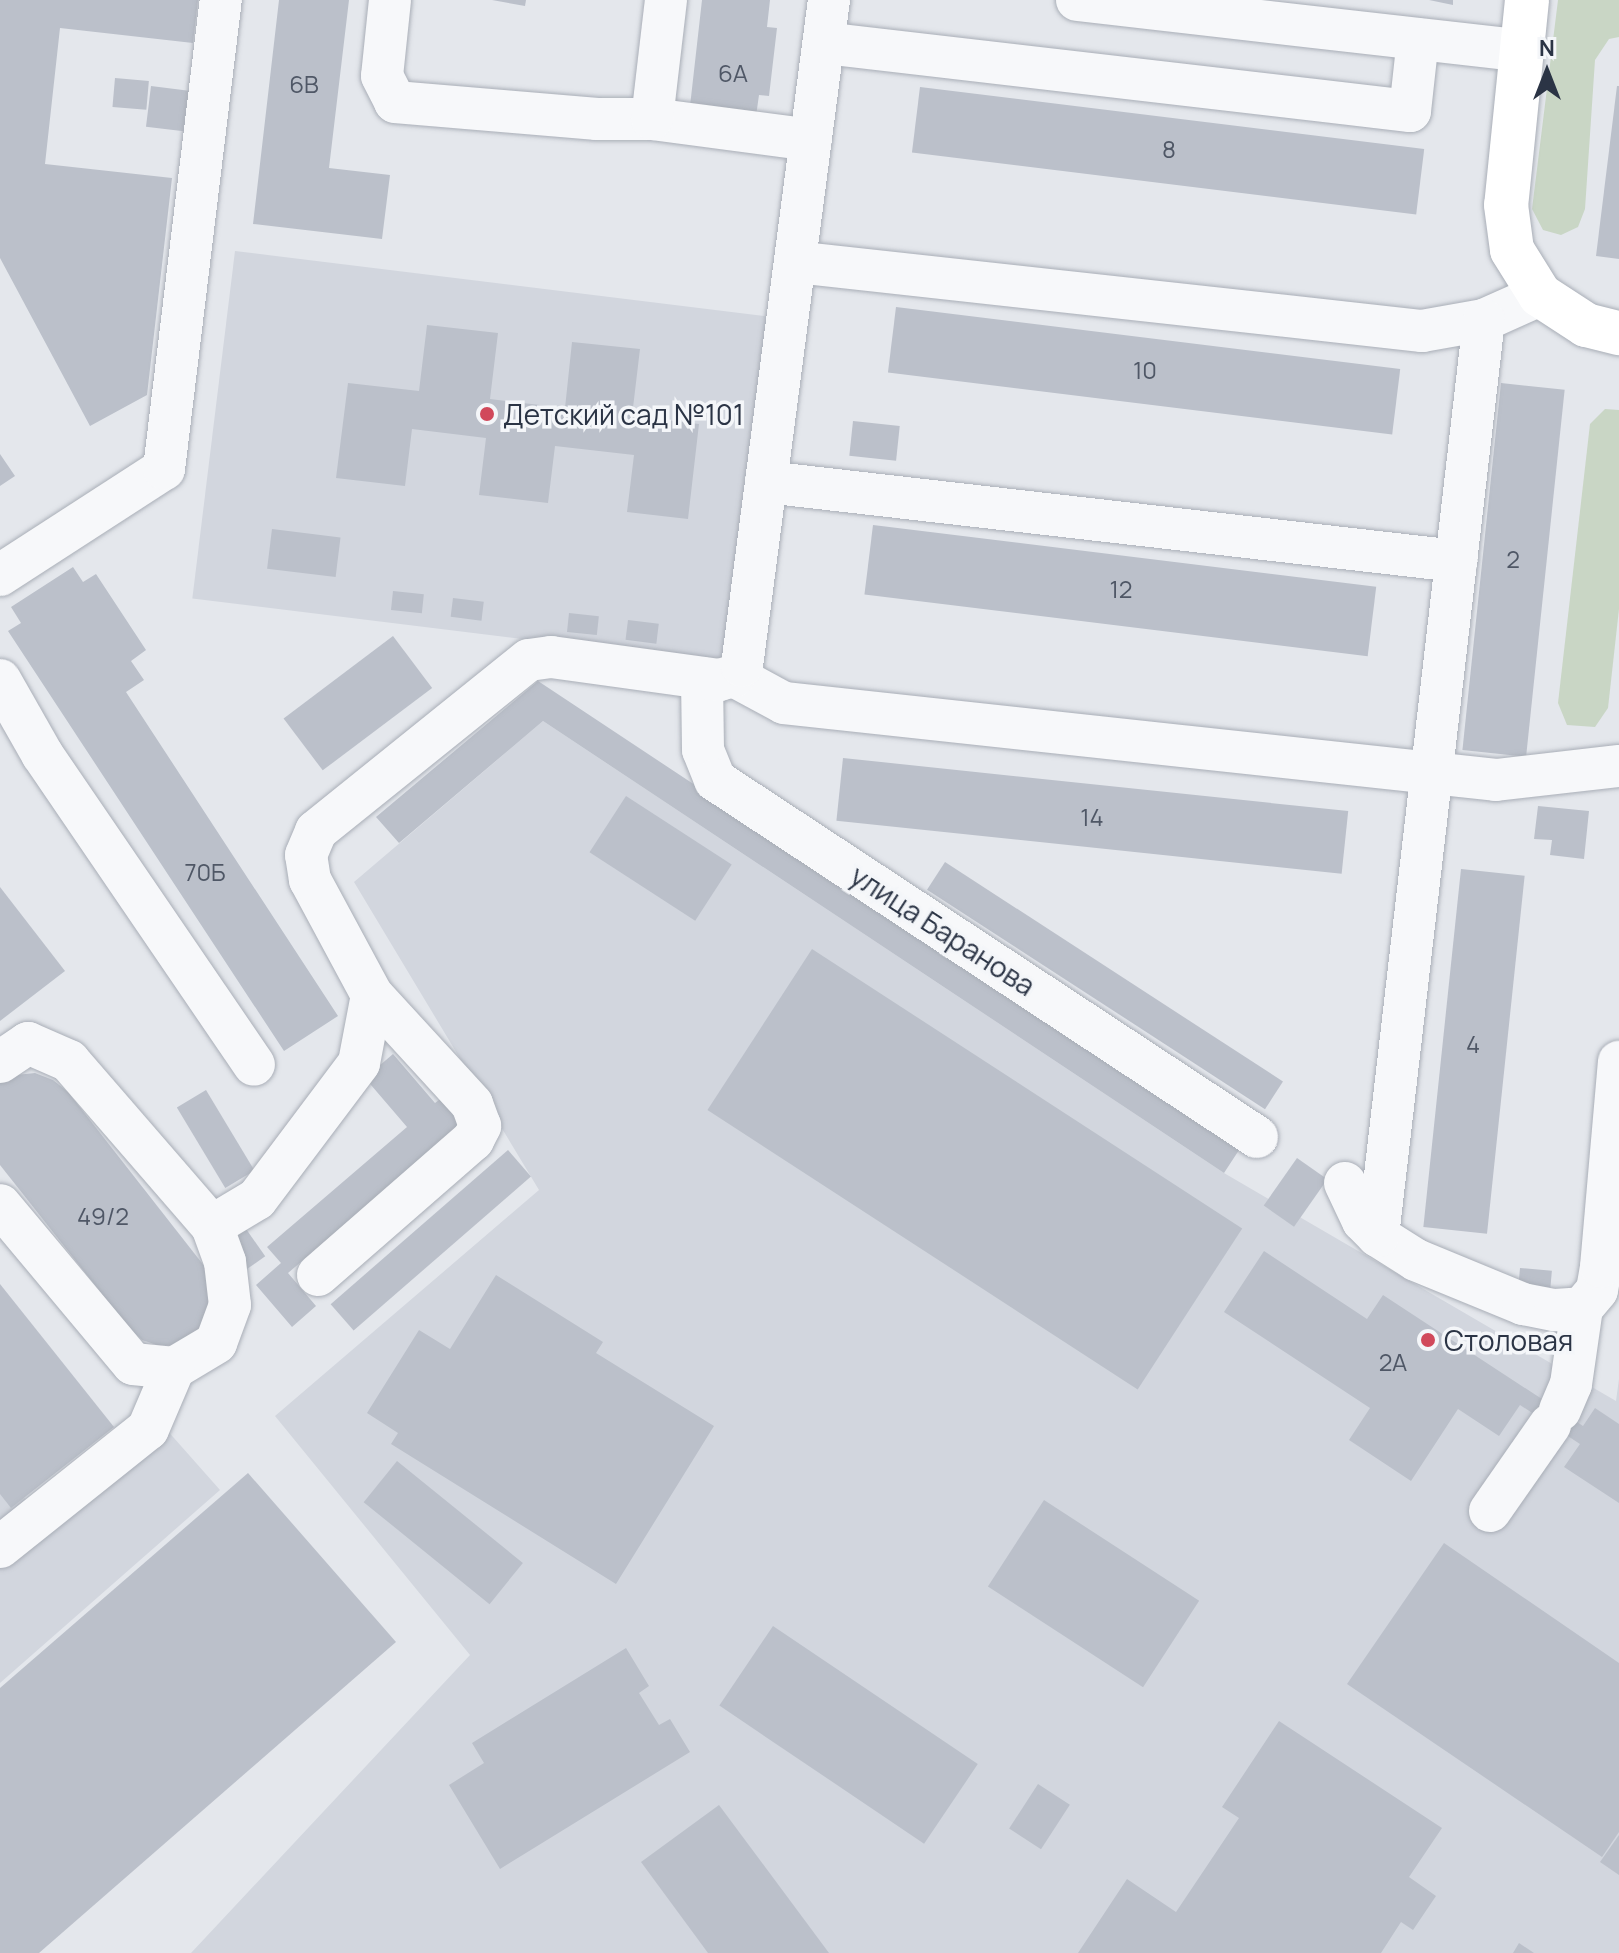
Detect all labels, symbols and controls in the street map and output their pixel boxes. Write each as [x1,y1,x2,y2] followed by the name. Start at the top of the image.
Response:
[1507,32,1587,112] north arrow
[1539,33,1555,63] text: N
[718,59,748,87] house number: 6А
[289,70,319,98] house number: 6В
[1162,135,1176,163] house number: 8
[1133,356,1157,384] house number: 10
[503,397,744,431] place label: Детский сад №101
[478,405,496,423] marker: Детский сад №101
[1506,545,1520,573] house number: 2
[1109,575,1133,603] house number: 12
[1080,803,1104,831] house number: 14
[184,858,226,886] house number: 70Б
[845,858,1041,1002] street label: улица Баранова
[1466,1030,1480,1058] house number: 4
[77,1202,129,1230] house number: 49/2
[1444,1323,1573,1357] place label: Столовая
[1419,1331,1437,1349] marker: Столовая
[1379,1348,1407,1376] house number: 2А

